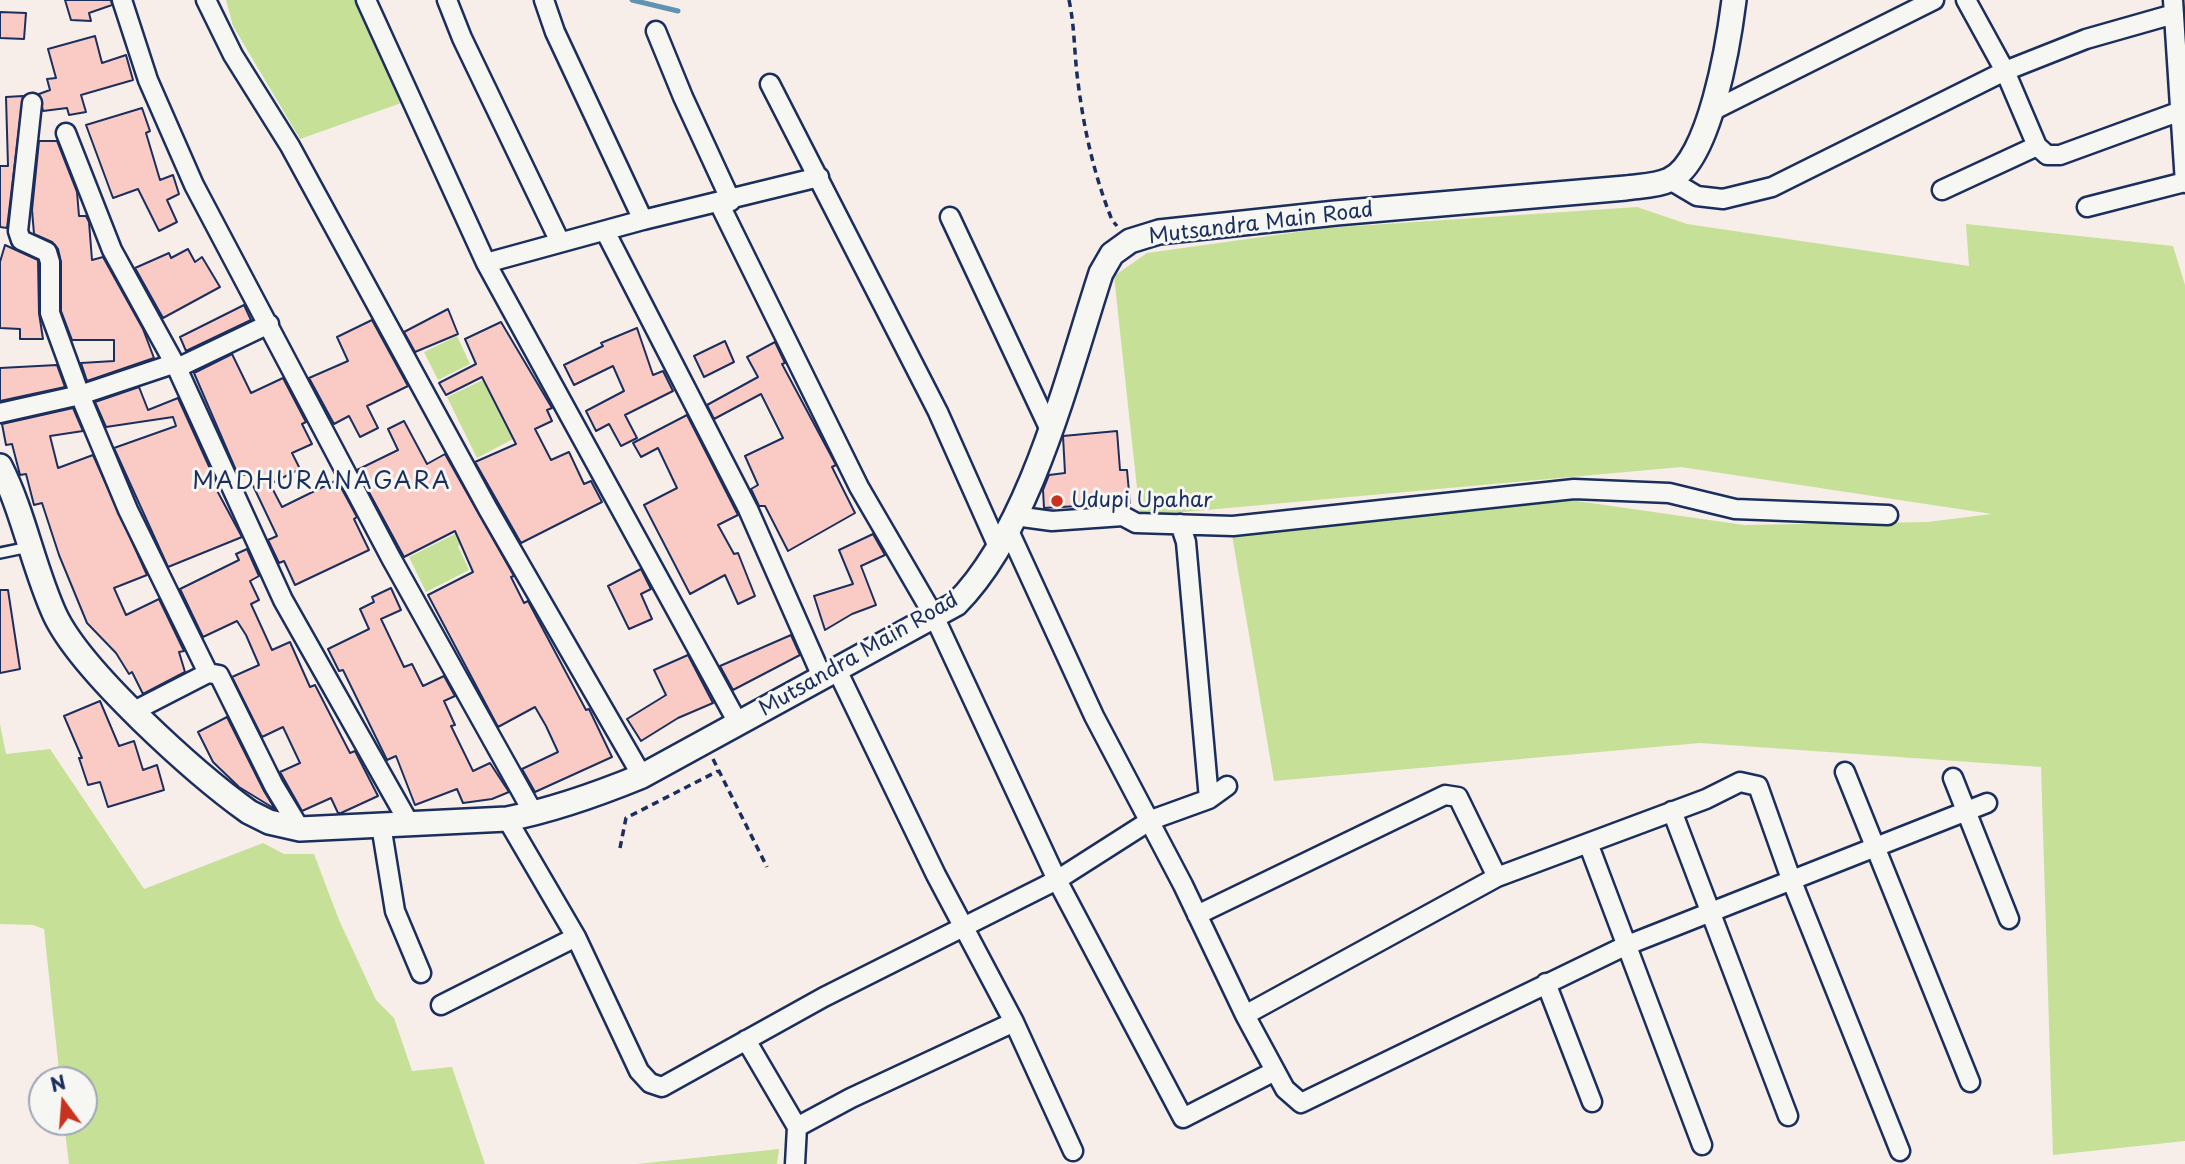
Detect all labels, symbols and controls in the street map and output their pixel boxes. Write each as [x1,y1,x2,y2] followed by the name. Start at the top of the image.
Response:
[1147,198,1375,250] street label: Mutsandra Main Road
[194,469,450,497] district label: MADHURANAGARA
[1071,488,1213,514] place label: Udupi Upahar
[1049,493,1065,509] marker: Udupi Upahar
[755,588,963,722] street label: Mutsandra Main Road
[28,1066,98,1136] north arrow
[47,1067,69,1098] text: N

